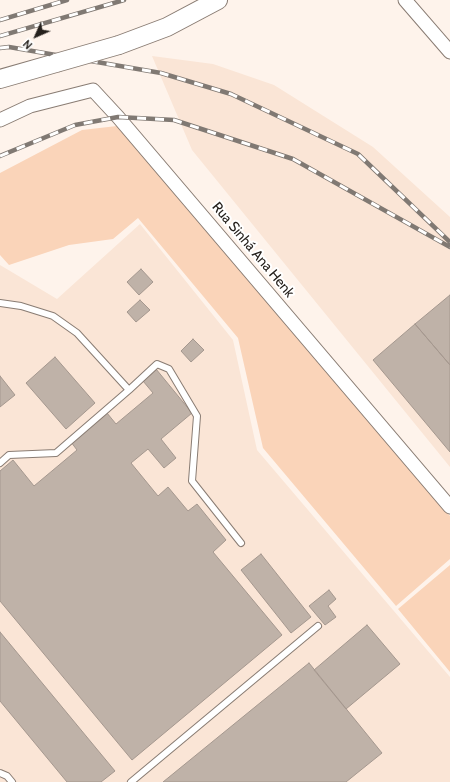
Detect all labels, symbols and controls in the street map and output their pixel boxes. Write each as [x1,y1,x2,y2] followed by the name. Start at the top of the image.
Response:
[16,16,56,56] north arrow
[20,37,35,52] text: N
[208,199,298,301] street label: Rua Sinhá Ana Henk

